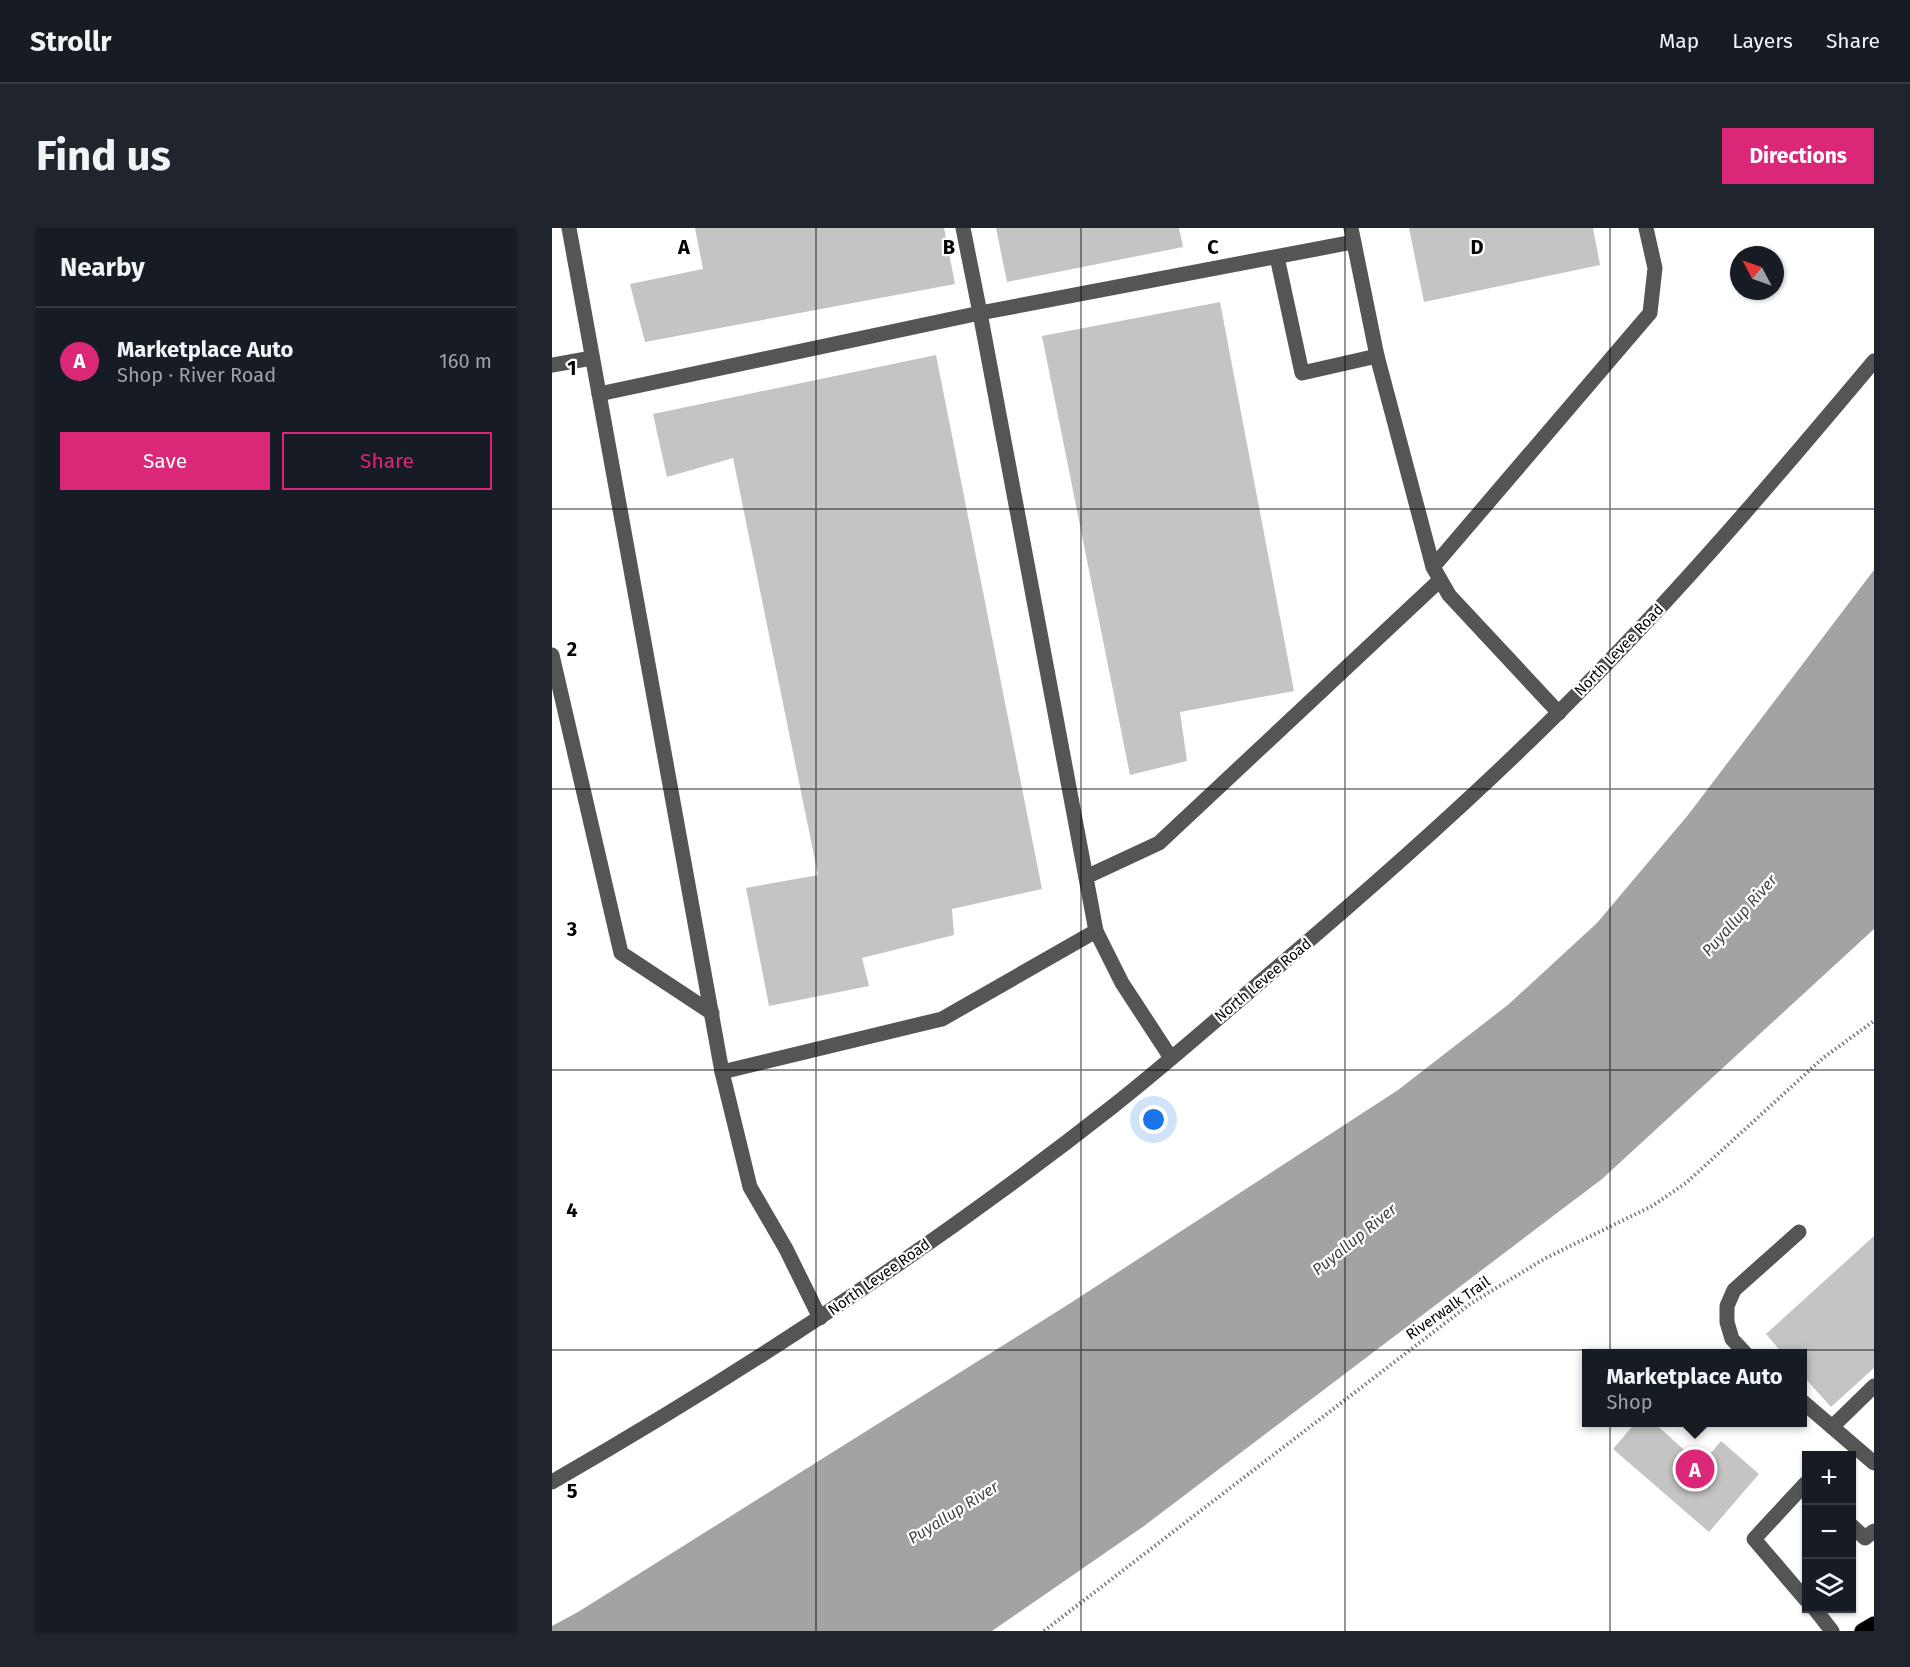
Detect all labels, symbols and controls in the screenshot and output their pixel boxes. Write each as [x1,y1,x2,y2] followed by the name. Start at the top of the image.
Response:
[30,25,111,58] text: Strollr
[1659,28,1699,54] text: Map
[1732,28,1793,54] text: Layers
[1826,28,1880,54] text: Share
[1722,128,1874,184] button: Directions
[36,131,171,181] text: Find us
[677,235,691,259] text: A
[943,235,955,259] text: B
[1207,235,1219,259] text: C
[1470,235,1484,259] text: D
[1730,246,1784,300] north arrow
[60,252,145,283] text: Nearby
[117,336,293,363] text: Marketplace Auto
[74,349,85,373] text: A
[439,349,492,373] text: 160 m
[567,356,577,380] text: 1
[117,363,276,387] text: Shop · River Road
[60,432,270,490] button: Save
[282,432,492,490] button: Share
[1571,600,1667,700] street label: North Levee Road
[567,637,577,661] text: 2
[1698,870,1781,960] water label: Puyallup River
[566,917,577,941] text: 3
[1211,934,1315,1026] street label: North Levee Road
[1139,1105,1168,1134] your location
[566,1198,578,1222] text: 4
[1308,1199,1401,1279] water label: Puyallup River
[825,1235,933,1319] street label: North Levee Road
[1402,1272,1494,1344] street label: Riverwalk Trail
[1582,1349,1807,1427] popup
[1606,1363,1783,1390] text: Marketplace Auto
[1606,1390,1653,1414] text: Shop
[1676,1446,1714,1492] pin: A
[1802,1451,1856,1613] map controls
[1802,1451,1856,1505] button: +
[905,1477,1003,1548] water label: Puyallup River
[567,1479,578,1503] text: 5
[1802,1505,1856,1559] button: −
[1802,1559,1856,1613] button: layers

